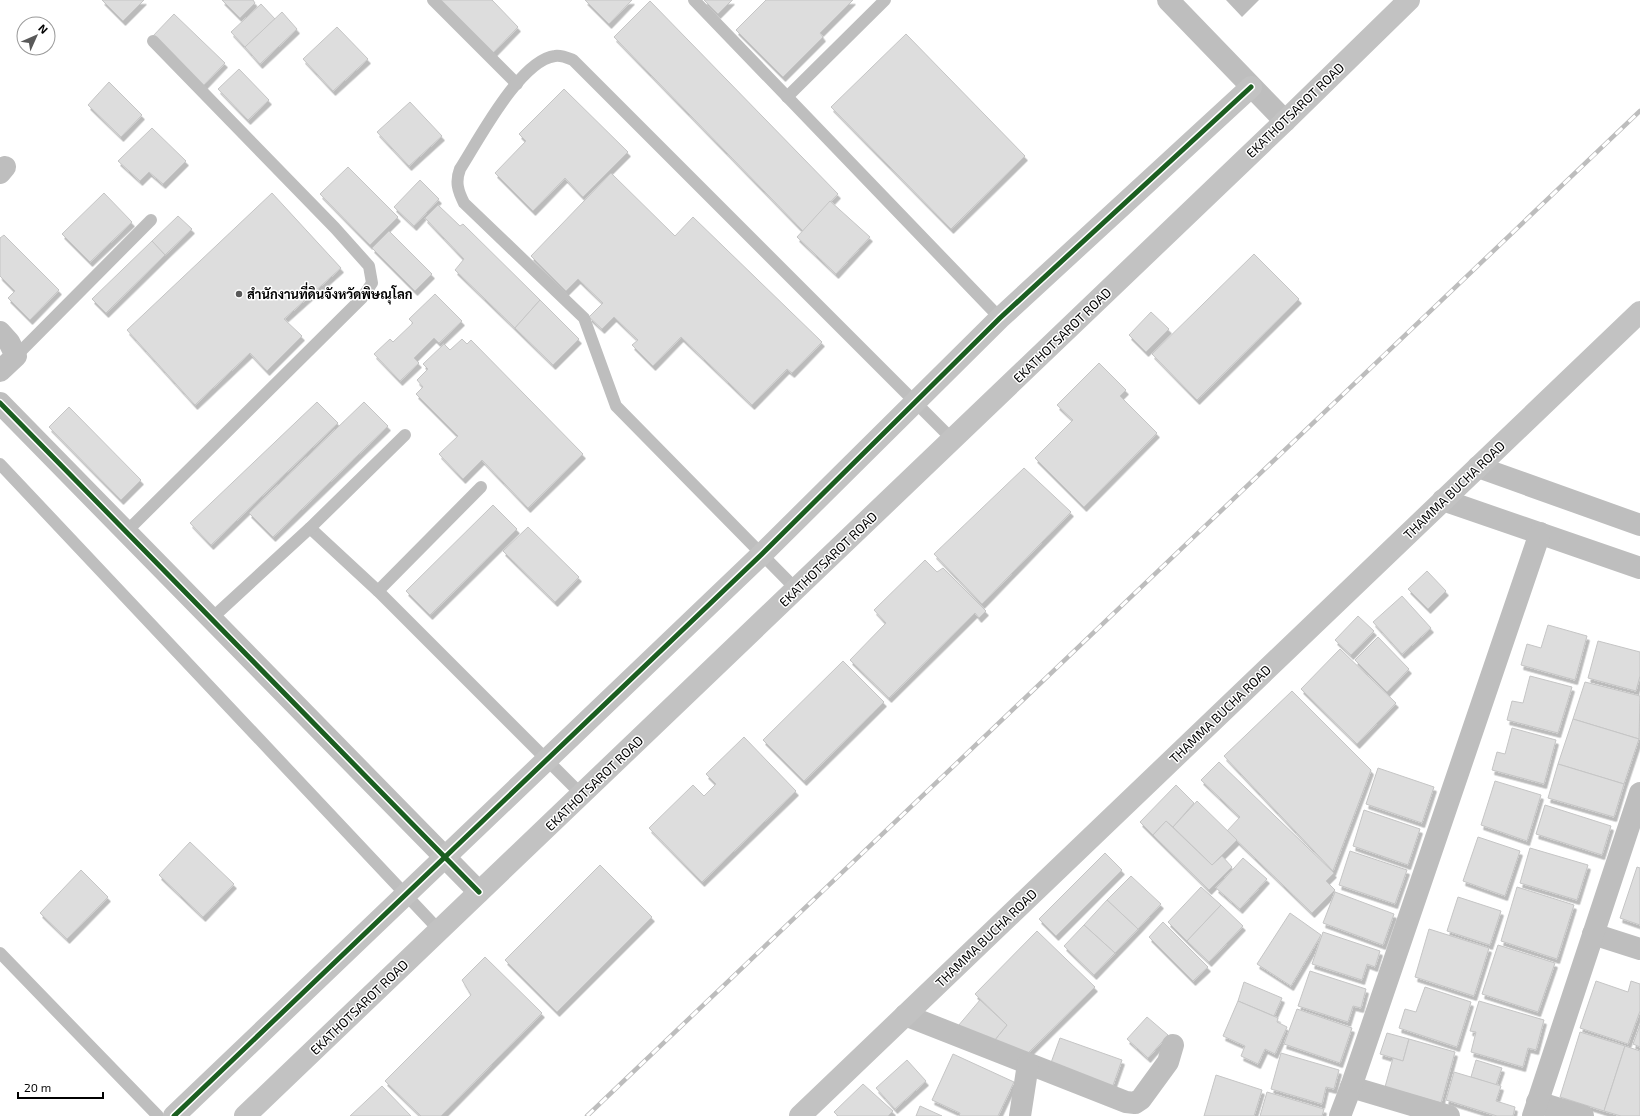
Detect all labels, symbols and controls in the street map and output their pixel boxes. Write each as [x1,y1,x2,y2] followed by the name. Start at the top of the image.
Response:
[16,16,56,56] north arrow
[36,21,51,36] text: N
[1243,59,1347,161] street label: EKATHOTSAROT ROAD
[247,282,413,305] place label: สำนักงานที่ดินจังหวัดพิษณุโลก
[1010,284,1114,386] street label: EKATHOTSAROT ROAD
[234,289,244,299] marker: สำนักงานที่ดินจังหวัดพิษณุโลก
[1400,437,1508,543] street label: THAMMA BUCHA ROAD
[776,508,880,610] street label: EKATHOTSAROT ROAD
[1166,661,1274,767] street label: THAMMA BUCHA ROAD
[542,732,646,834] street label: EKATHOTSAROT ROAD
[932,885,1040,991] street label: THAMMA BUCHA ROAD
[307,956,411,1058] street label: EKATHOTSAROT ROAD
[18,1074,103,1100] scale bar
[24,1080,51,1094] text: 20 m

